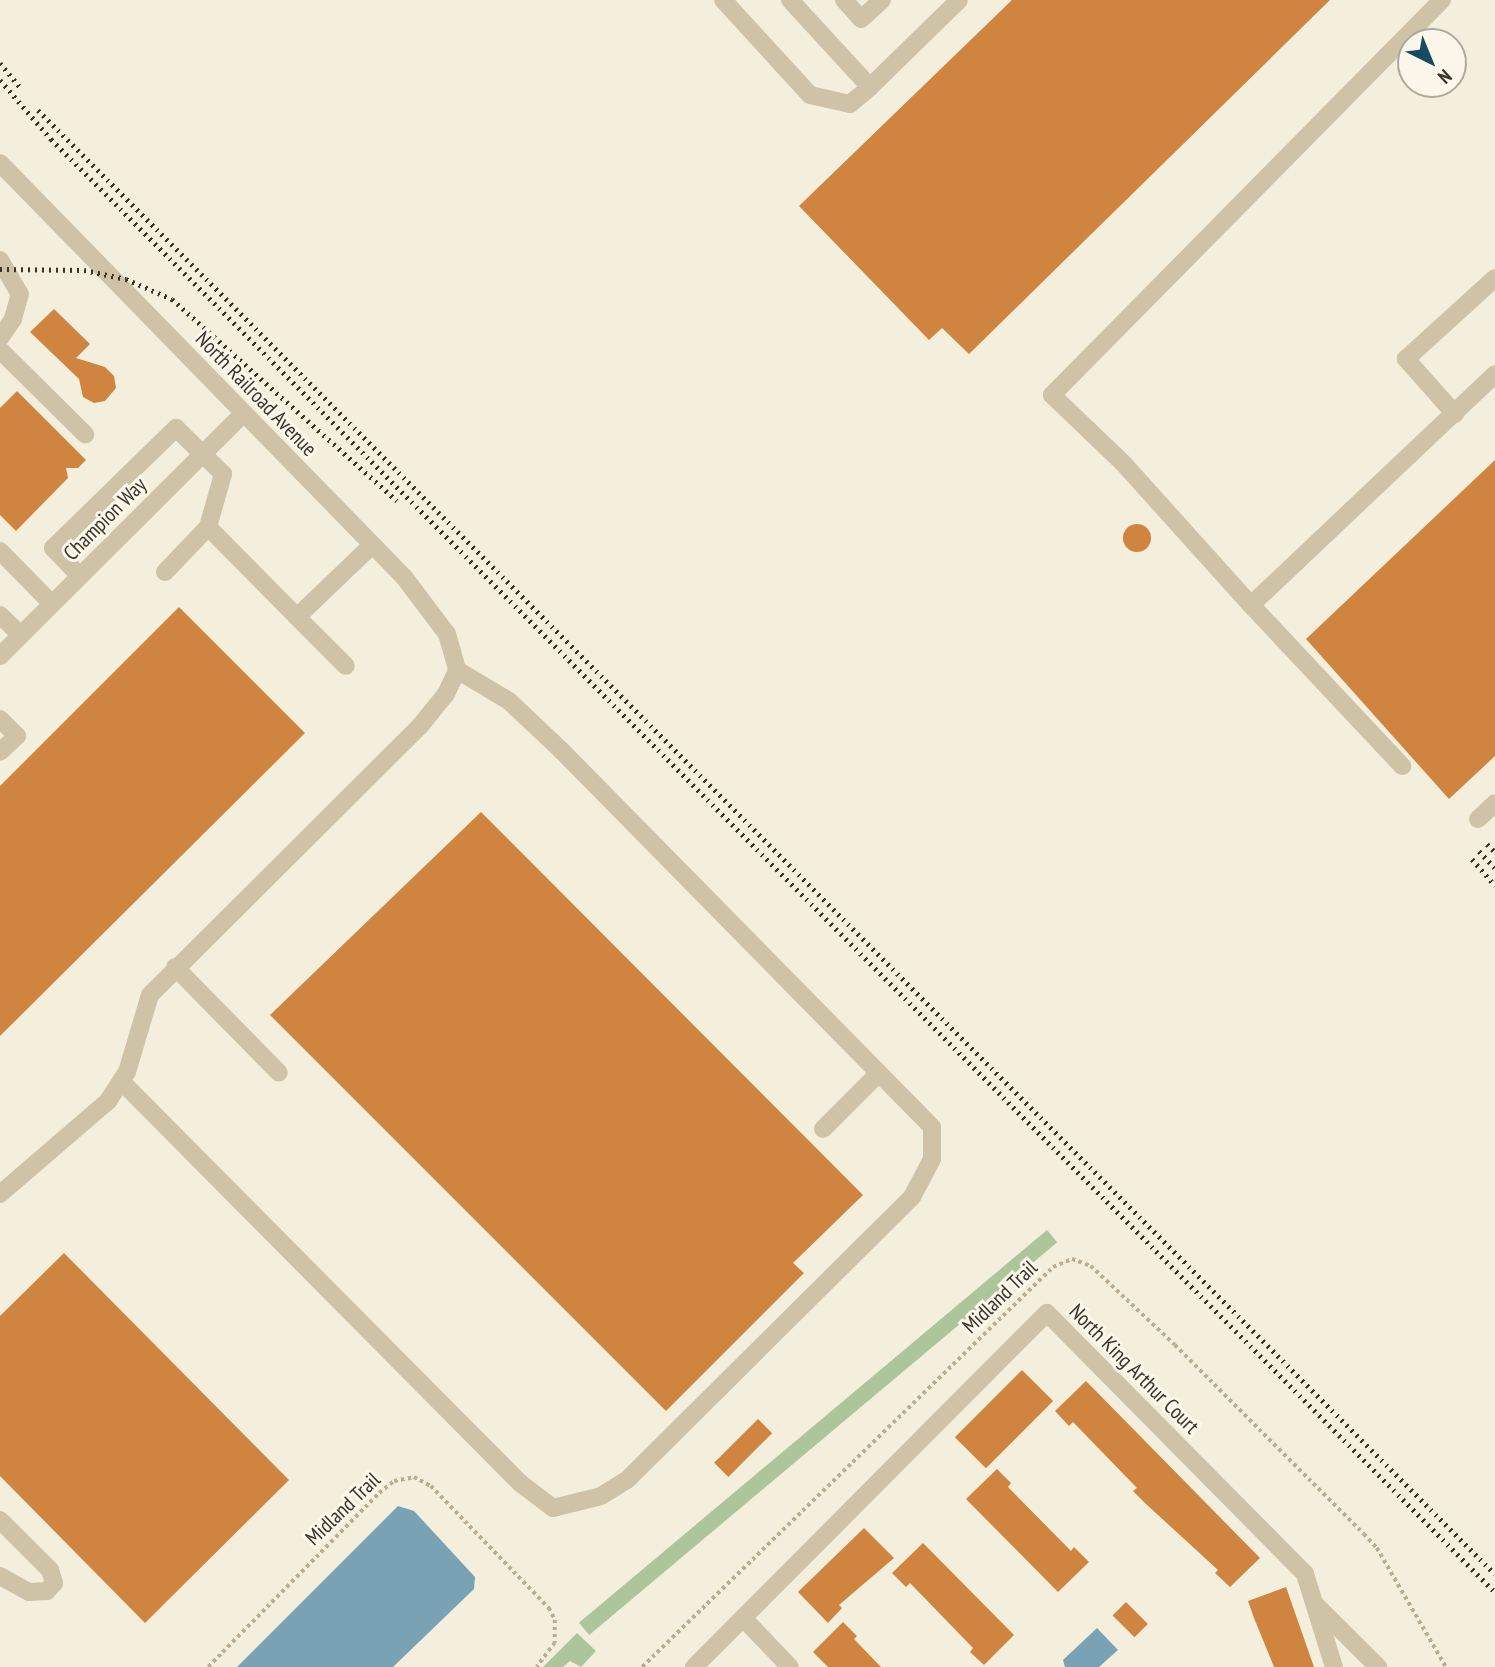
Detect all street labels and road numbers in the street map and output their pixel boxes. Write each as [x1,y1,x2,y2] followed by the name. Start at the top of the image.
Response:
[190,326,322,462] street label: North Railroad Avenue
[58,472,152,566] street label: Champion Way
[957,1255,1043,1339] street label: Midland Trail
[1064,1299,1204,1439] street label: North King Arthur Court
[300,1467,386,1551] street label: Midland Trail

